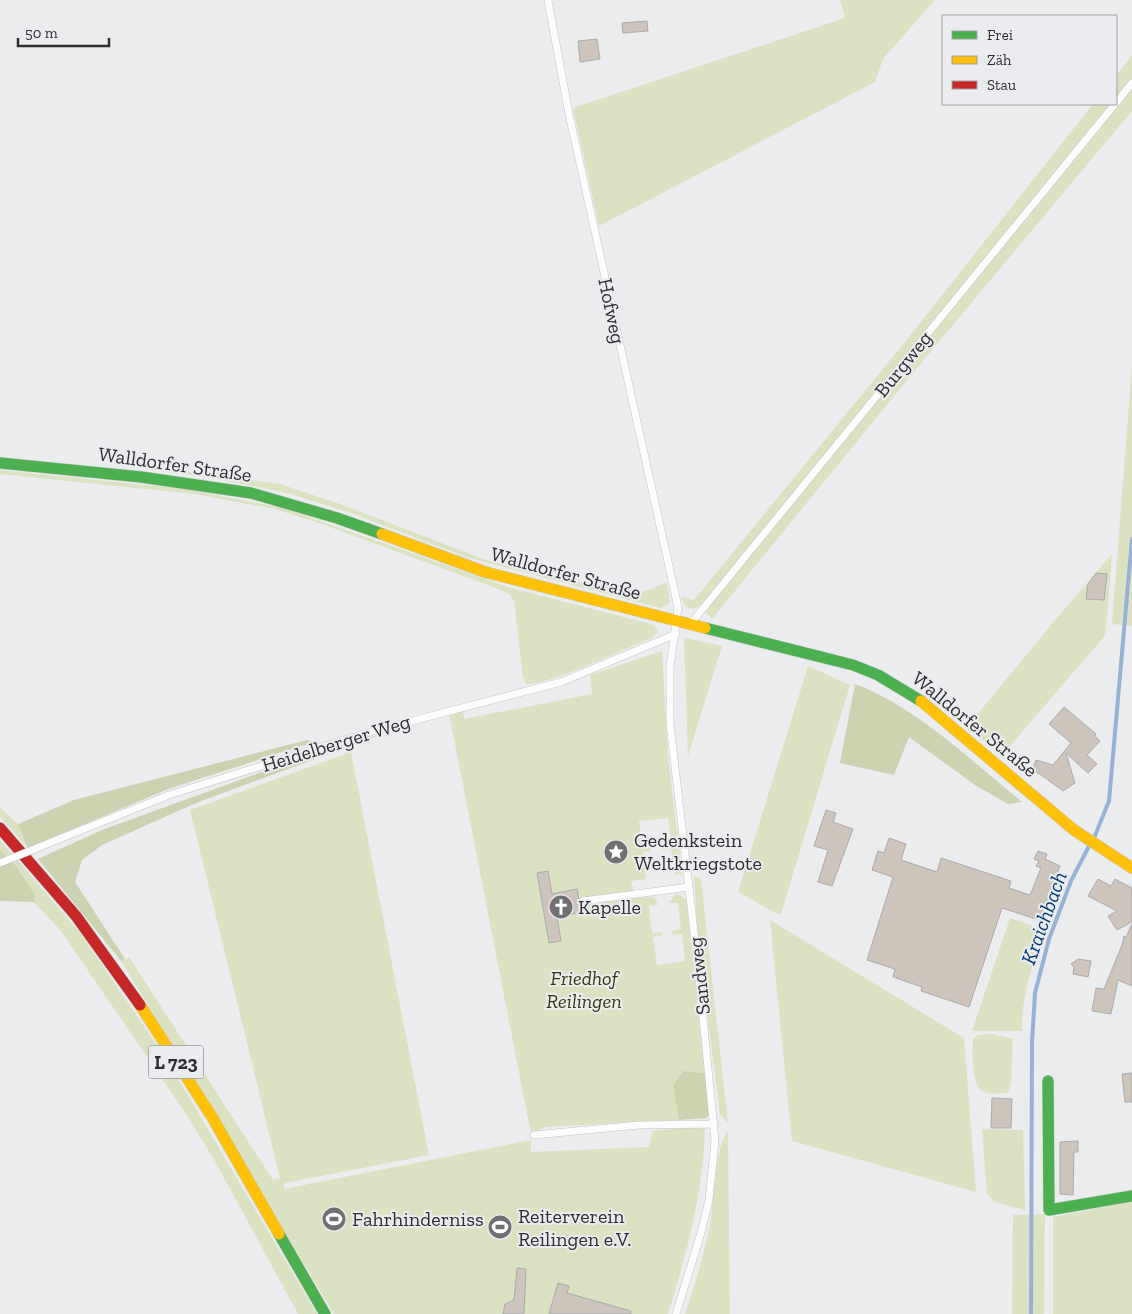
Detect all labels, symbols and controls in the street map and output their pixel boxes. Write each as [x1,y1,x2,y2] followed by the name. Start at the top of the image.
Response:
[18,15,109,47] scale bar
[942,15,1117,105] legend
[25,24,58,42] text: 50 m
[987,26,1013,44] text: Frei
[987,51,1012,69] text: Zäh
[987,76,1017,94] text: Stau
[593,276,631,346] street label: Hofweg
[869,326,937,402] street label: Burgweg
[97,441,253,487] street label: Walldorfer Straße
[488,541,644,605] street label: Walldorfer Straße
[907,666,1043,782] street label: Walldorfer Straße
[259,709,413,777] street label: Heidelberger Weg
[634,828,762,875] place label: Gedenkstein Weltkriegstote
[603,839,629,865] place icon: Gedenkstein Weltkriegstote
[1015,868,1072,968] water label: Kraichbach
[548,894,574,920] church icon: Kapelle
[578,895,641,919] place label: Kapelle
[683,936,715,1016] street label: Sandweg
[546,966,622,1013] park label: Friedhof Reilingen
[148,1046,204,1078] road number: L 723
[518,1204,632,1251] place label: Reiterverein Reilingen e.V.
[321,1206,347,1232] sports icon: Fahrhinderniss
[352,1207,484,1231] place label: Fahrhinderniss
[487,1214,513,1240] sports icon: Reiterverein Reilingen e.V.

